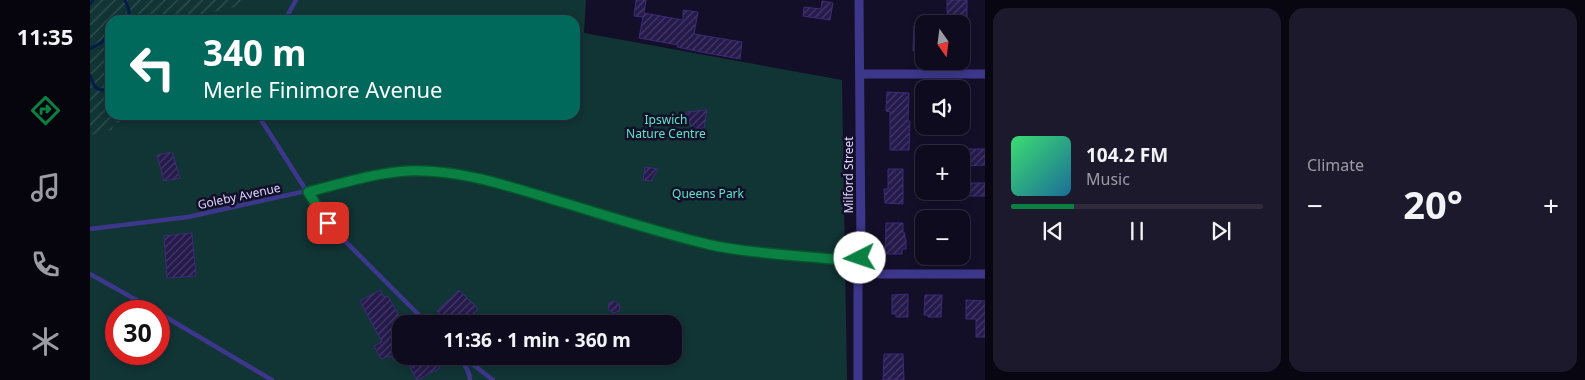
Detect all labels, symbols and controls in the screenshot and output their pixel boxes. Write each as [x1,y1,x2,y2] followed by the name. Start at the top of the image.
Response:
[915,15,970,70] north arrow
[915,15,970,265] map controls
[17,21,73,51] text: 11:35
[203,29,306,76] text: 340 m
[120,35,185,100] icon: left
[203,74,443,104] text: Merle Finimore Avenue
[915,80,970,135] button: sound
[28,93,63,128] icon: directions
[626,111,706,142] park label: Ipswich Nature Centre
[840,136,857,214] street label: Milford Street
[1086,142,1168,168] text: 104.2 FM
[915,145,970,200] button: +
[1307,154,1364,176] text: Climate
[1086,168,1130,190] text: Music
[28,170,63,205] icon: music
[1403,178,1463,230] text: 20°
[196,179,282,213] street label: Goleby Avenue
[672,185,745,202] park label: Queens Park
[1307,186,1323,224] text: −
[1543,186,1559,224] text: +
[307,202,349,244] pin
[314,209,342,237] icon: arrive
[915,210,970,265] button: −
[1039,217,1067,245] icon: previous
[1123,217,1151,245] icon: pause
[1207,217,1235,245] icon: next
[833,231,885,283] position arrow
[28,247,63,282] icon: phone
[105,300,170,365] speed limit sign: 30
[28,324,63,359] icon: climate
[443,327,631,353] text: 11:36 · 1 min · 360 m

